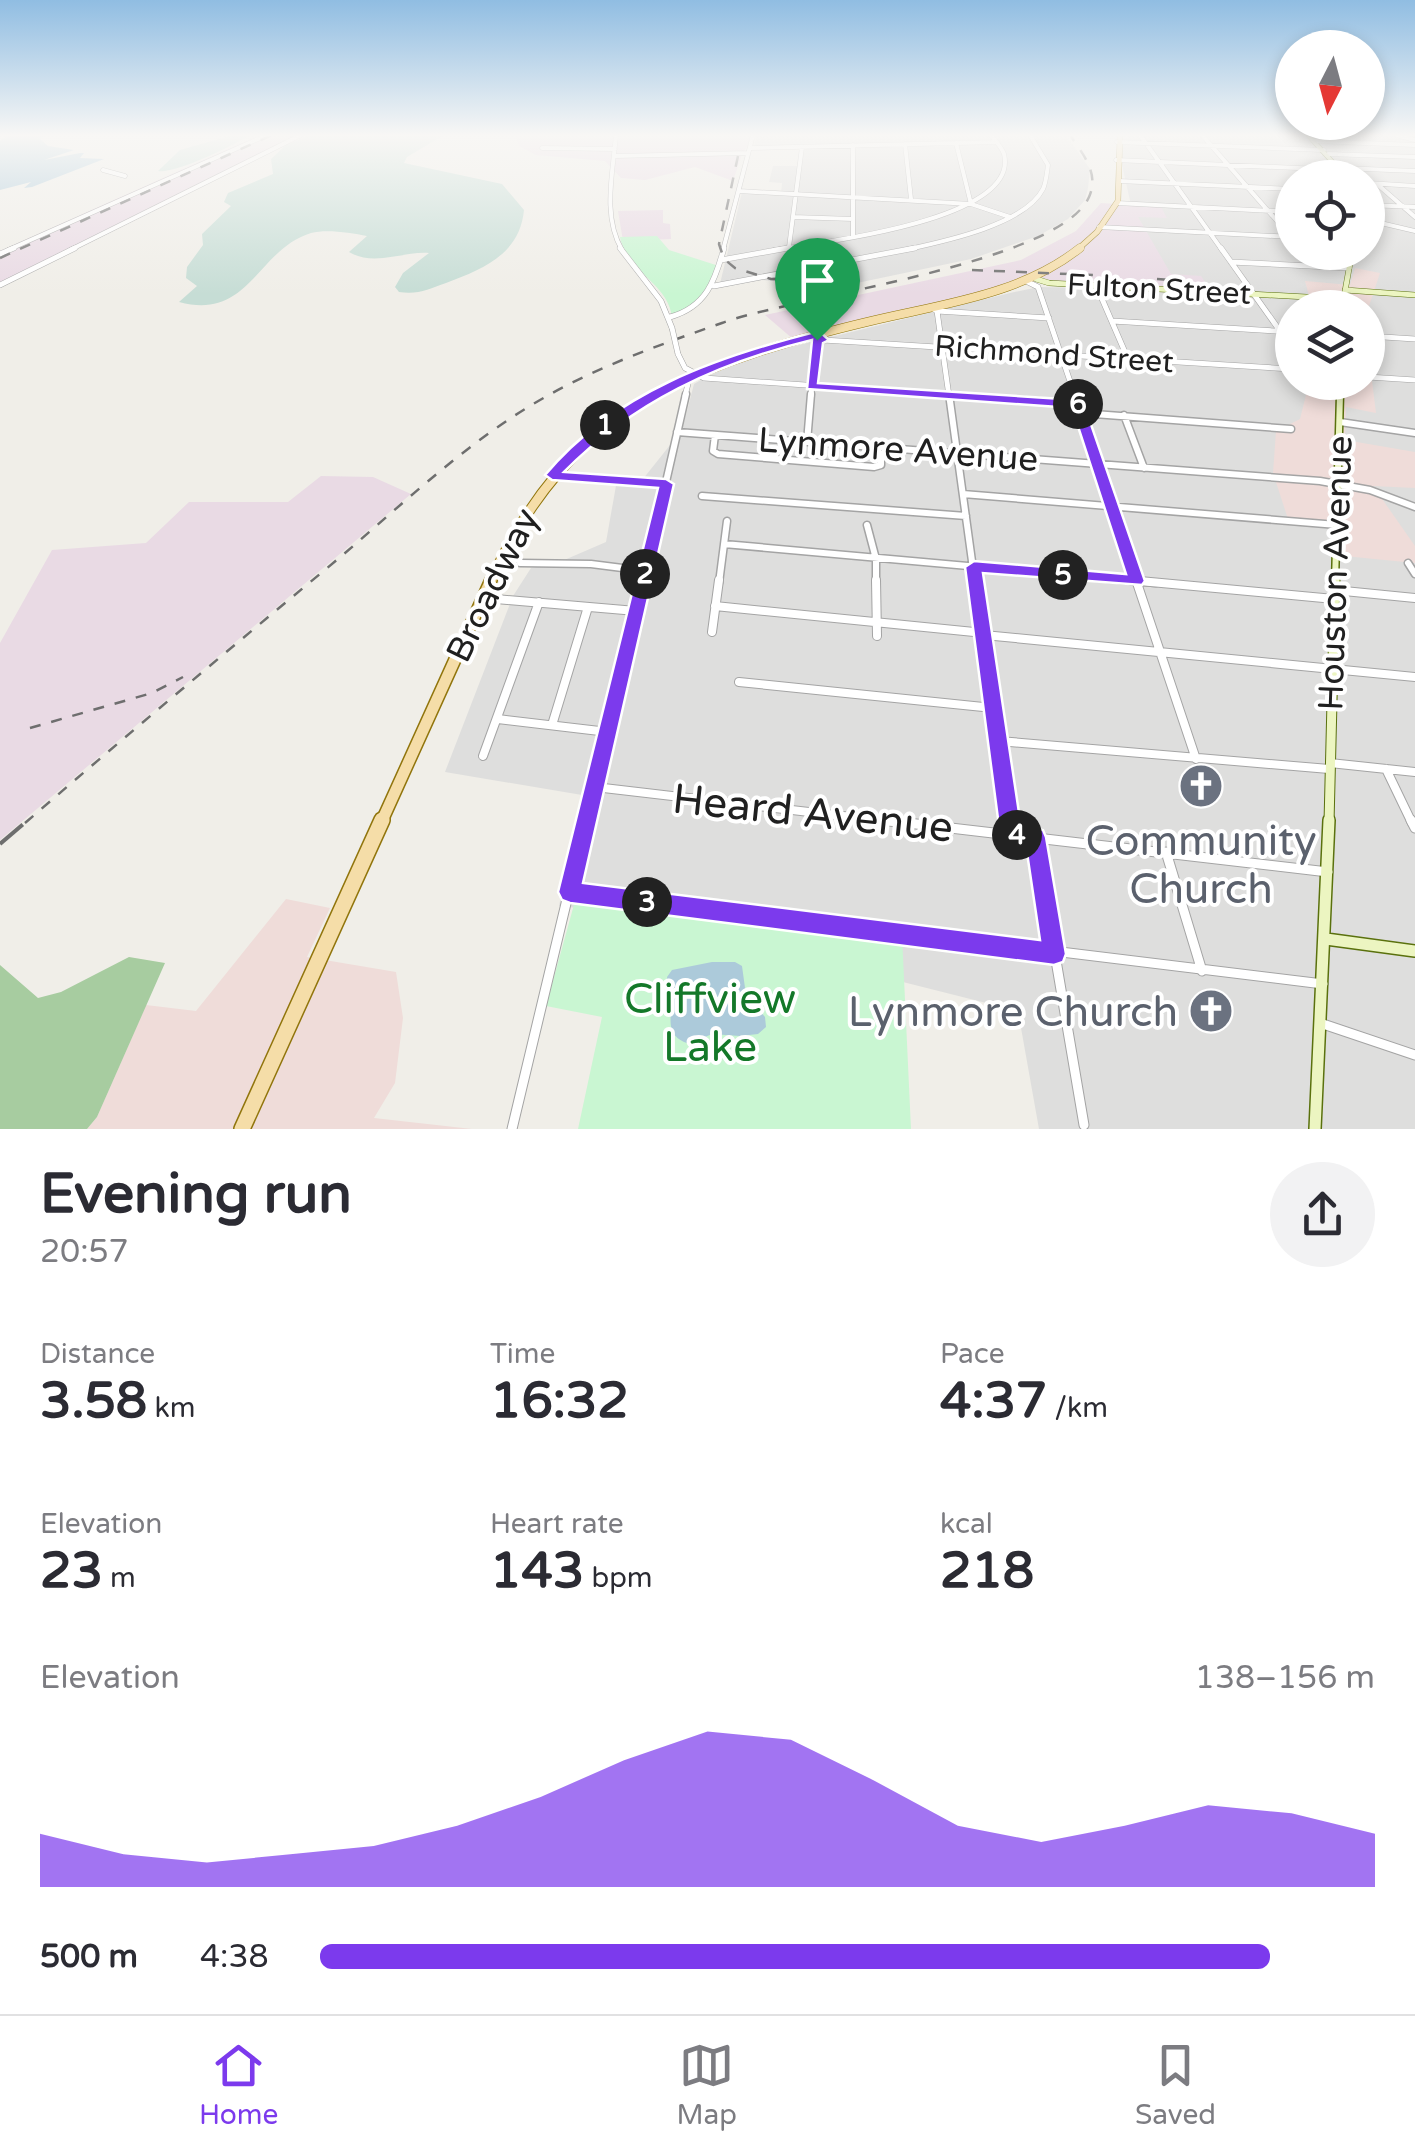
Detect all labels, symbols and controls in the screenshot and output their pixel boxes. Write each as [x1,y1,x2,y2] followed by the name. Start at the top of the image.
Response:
[1275,30,1385,140] north arrow
[1275,30,1385,400] map controls
[1275,160,1385,270] button: locate
[775,238,860,341] pin
[790,253,845,308] icon: arrive
[1066,266,1252,313] street label: Fulton Street
[1275,290,1385,400] button: layers
[933,328,1175,381] street label: Richmond Street
[1053,379,1103,429] pin: 6
[1069,387,1087,421] text: 6
[580,400,630,450] pin: 1
[596,408,614,442] text: 1
[756,419,1039,481] street label: Lynmore Avenue
[1310,435,1362,711] street label: Houston Avenue
[438,502,548,669] street label: Broadway
[620,549,670,599] pin: 2
[1038,550,1088,600] pin: 5
[636,557,654,591] text: 2
[1054,558,1072,592] text: 5
[1178,763,1224,809] church icon: Community Church
[670,773,956,854] street label: Heard Avenue
[992,810,1042,860] pin: 4
[1085,816,1317,915] place label: Community Church
[1008,818,1026,852] text: 4
[622,877,672,927] pin: 3
[638,885,656,919] text: 3
[624,974,796,1073] park label: Cliffview Lake
[848,987,1178,1038] place label: Lynmore Church
[1188,988,1234,1034] church icon: Lynmore Church
[40,1162,352,1228] text: Evening run
[1270,1162,1375,1267] button: share
[40,1233,129,1271] text: 20:57
[40,1337,155,1371] text: Distance
[490,1337,555,1371] text: Time
[940,1337,1004,1371] text: Pace
[40,1371,147,1431] text: 3.58
[490,1371,629,1431] text: 16:32
[940,1371,1047,1431] text: 4:37
[147,1391,195,1425] text: km
[1047,1391,1108,1425] text: /km
[40,1507,162,1541] text: Elevation
[490,1507,624,1541] text: Heart rate
[940,1507,993,1541] text: kcal
[40,1541,103,1601] text: 23
[490,1541,584,1601] text: 143
[940,1541,1034,1601] text: 218
[103,1561,136,1595] text: m
[584,1561,653,1595] text: bpm
[40,1659,180,1697] text: Elevation
[1195,1659,1375,1697] text: 138–156 m
[40,1938,138,1976] text: 500 m
[200,1938,269,1976] text: 4:38
[199,2038,278,2132] tab: Home
[676,2038,737,2132] tab: Map
[1135,2038,1216,2132] tab: Saved

